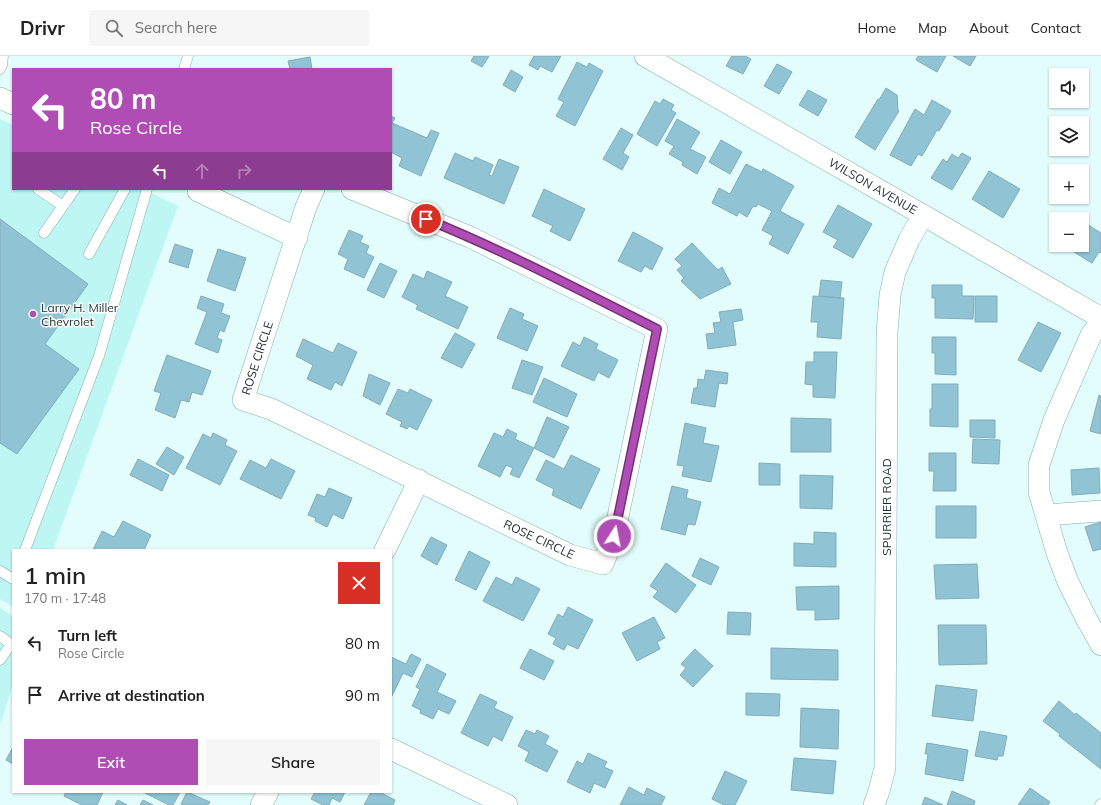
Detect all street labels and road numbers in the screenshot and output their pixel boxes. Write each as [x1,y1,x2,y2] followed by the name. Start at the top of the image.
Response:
[826,155,920,217] street label: WILSON AVENUE
[238,319,276,397] street label: ROSE CIRCLE
[879,458,894,556] street label: SPURRIER ROAD
[501,516,577,562] street label: ROSE CIRCLE

